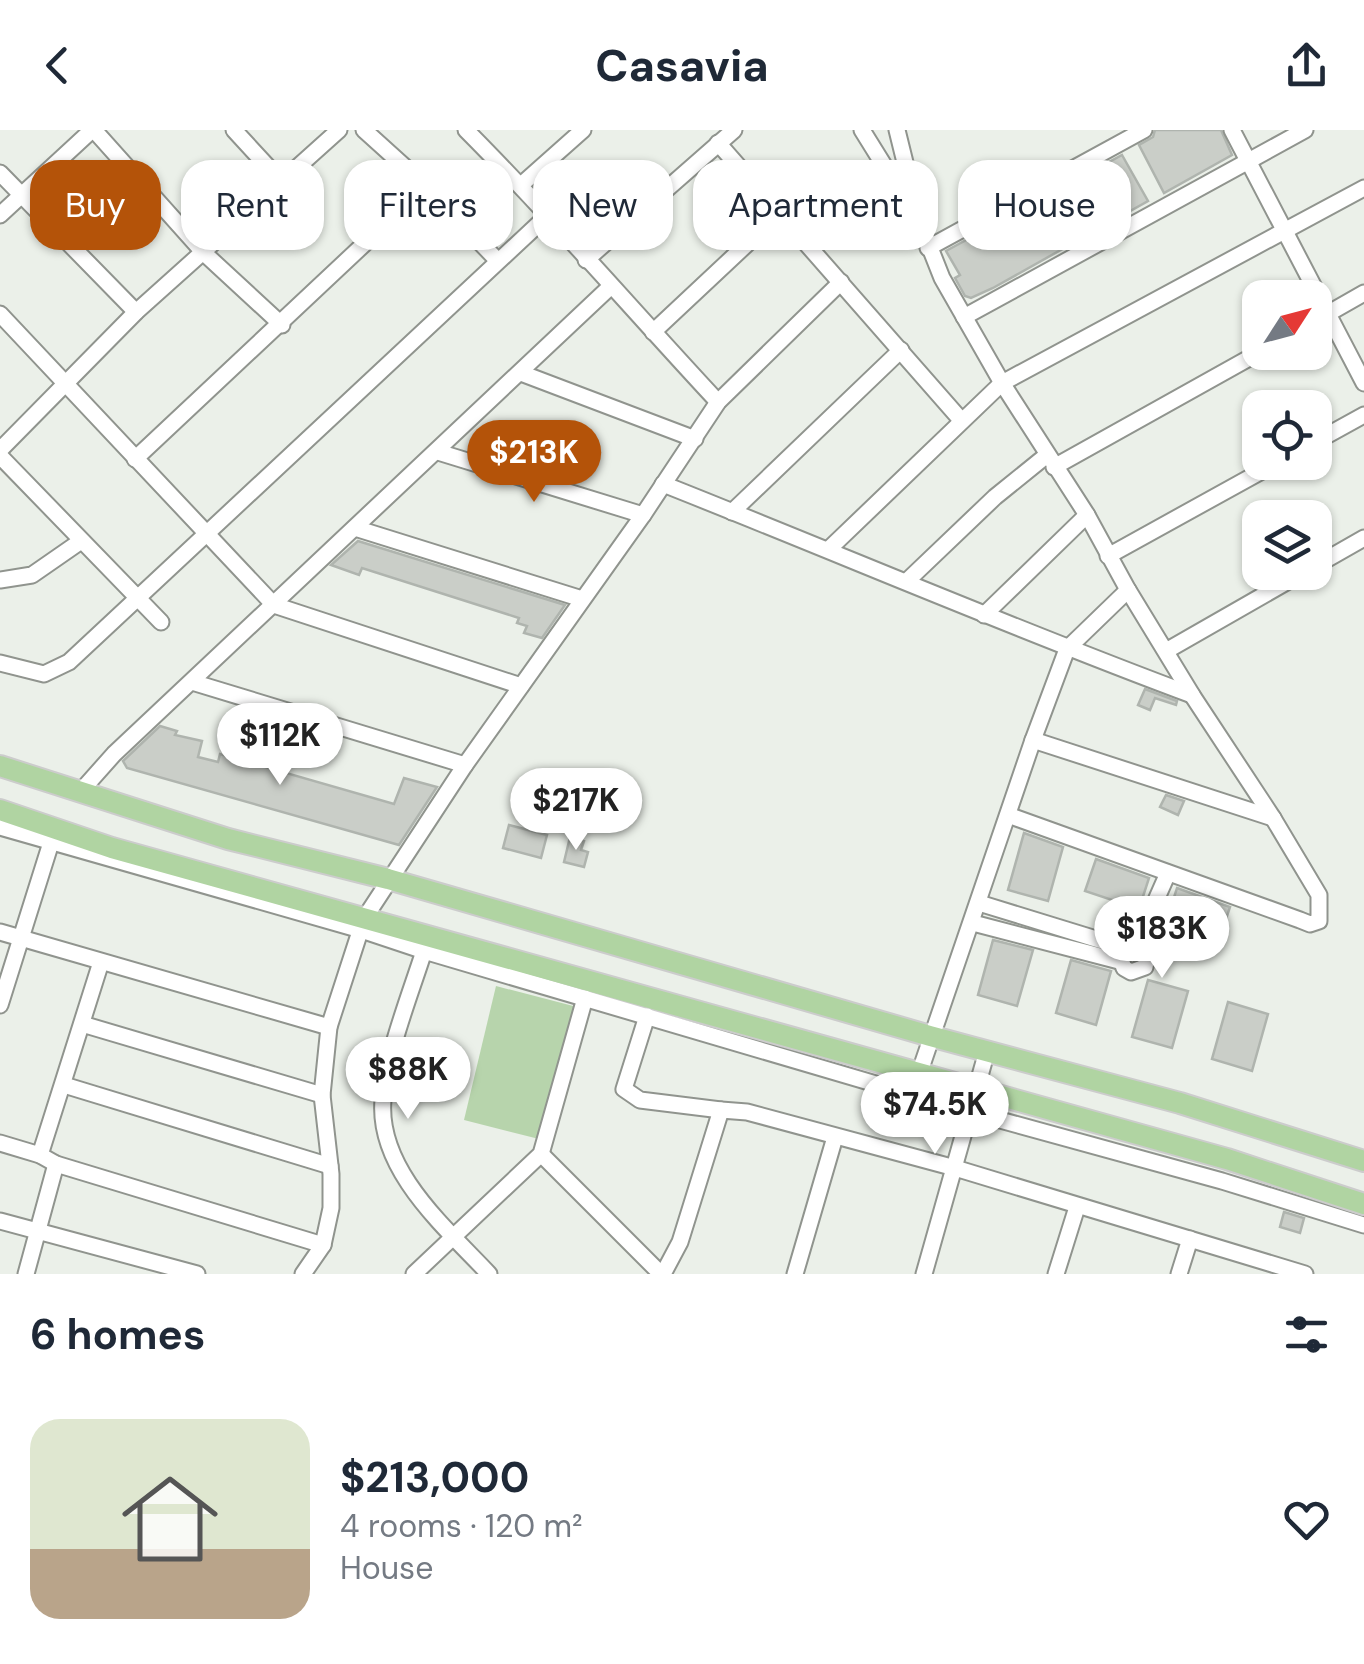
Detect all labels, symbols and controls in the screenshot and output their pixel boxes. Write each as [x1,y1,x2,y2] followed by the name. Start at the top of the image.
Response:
[595,36,769,95] text: Casavia
[30,38,85,93] icon: back
[1279,38,1334,93] icon: share
[30,160,161,250] chip: Buy
[181,160,324,250] chip: Rent
[344,160,513,250] chip: Filters
[533,160,673,250] chip: New
[693,160,938,250] chip: Apartment
[958,160,1131,250] chip: House
[1242,280,1332,370] north arrow
[1242,280,1332,590] map controls
[1242,390,1332,480] button: locate
[464,420,604,505] pin: $213K
[489,431,579,473] text: $213K
[1242,500,1332,590] button: layers
[210,703,350,788] pin: $112K
[239,714,321,756] text: $112K
[506,768,646,853] pin: $217K
[532,779,620,821] text: $217K
[1092,896,1232,981] pin: $183K
[1116,907,1208,949] text: $183K
[349,1037,467,1122] pin: $88K
[368,1048,448,1090] text: $88K
[854,1072,1016,1157] pin: $74.5K
[883,1083,987,1125] text: $74.5K
[30,1307,205,1362] text: 6 homes
[1279,1307,1334,1362] icon: filters
[340,1450,529,1505] text: $213,000
[110,1459,230,1579] icon: home
[1279,1492,1334,1547] icon: heart
[340,1505,583,1547] text: 4 rooms · 120 m²
[340,1547,433,1589] text: House

